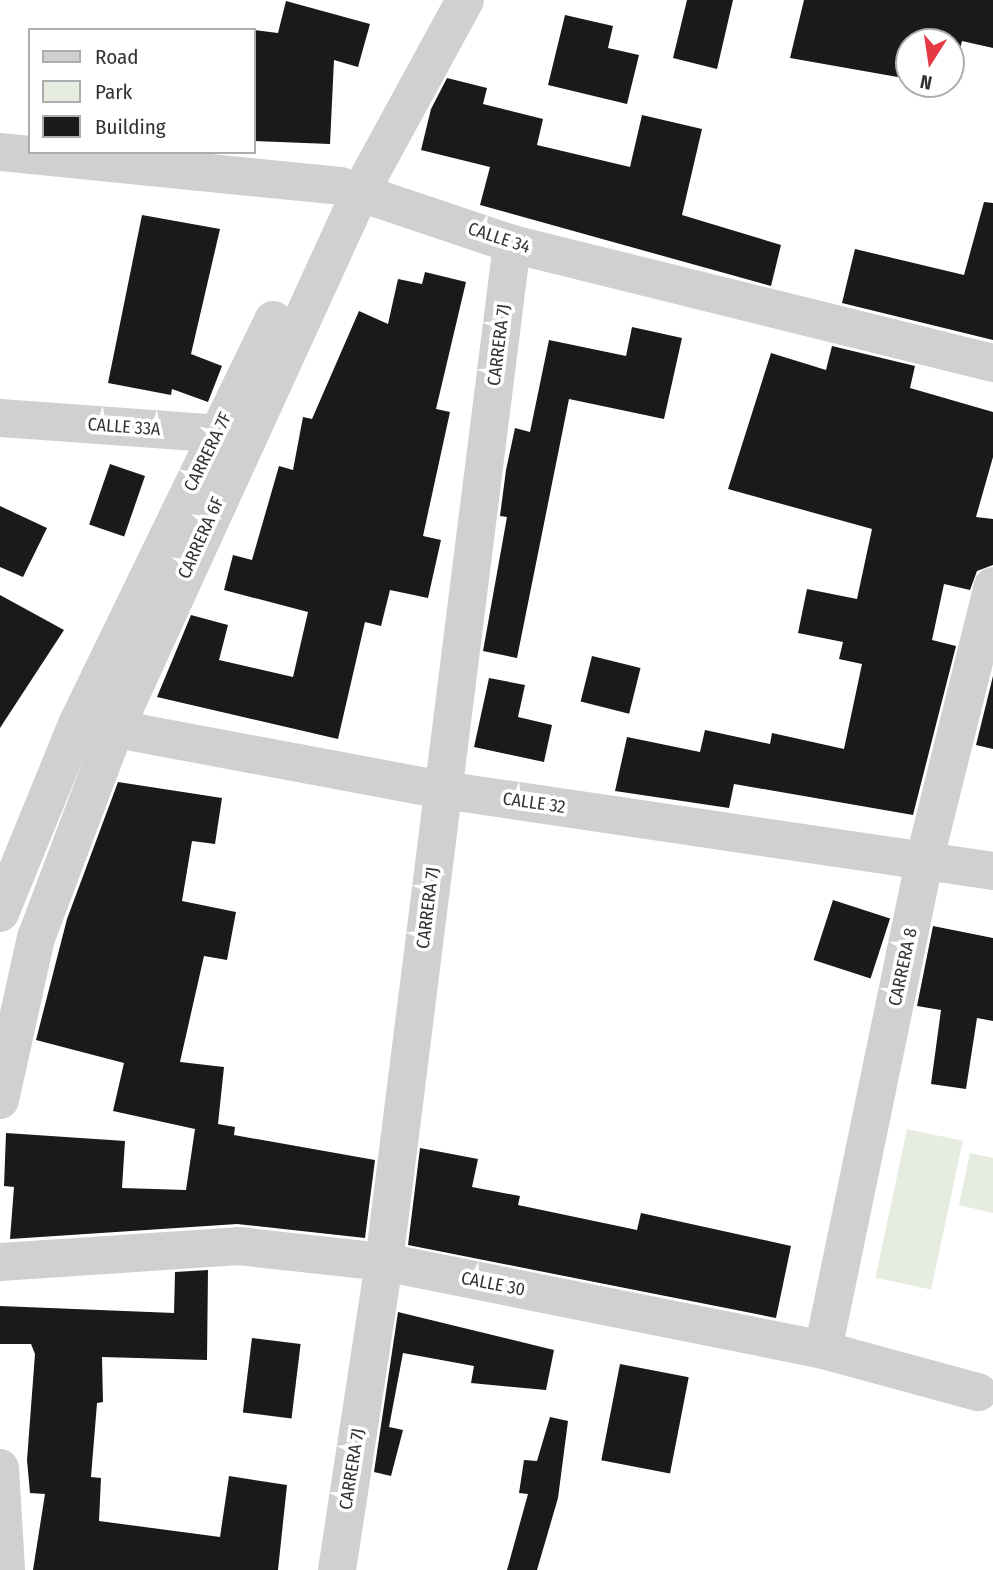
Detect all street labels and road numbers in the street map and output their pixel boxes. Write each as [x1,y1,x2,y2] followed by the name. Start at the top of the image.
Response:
[465,218,533,258] street label: CALLE 34
[483,303,515,387] street label: CARRERA 7J
[180,409,236,495] street label: CARRERA 7F
[87,414,161,440] street label: CALLE 33A
[173,494,229,582] street label: CARRERA 6F
[501,788,567,818] street label: CALLE 32
[412,866,444,950] street label: CARRERA 7J
[884,926,922,1008] street label: CARRERA 8
[459,1267,527,1301] street label: CALLE 30
[335,1427,369,1511] street label: CARRERA 7J

